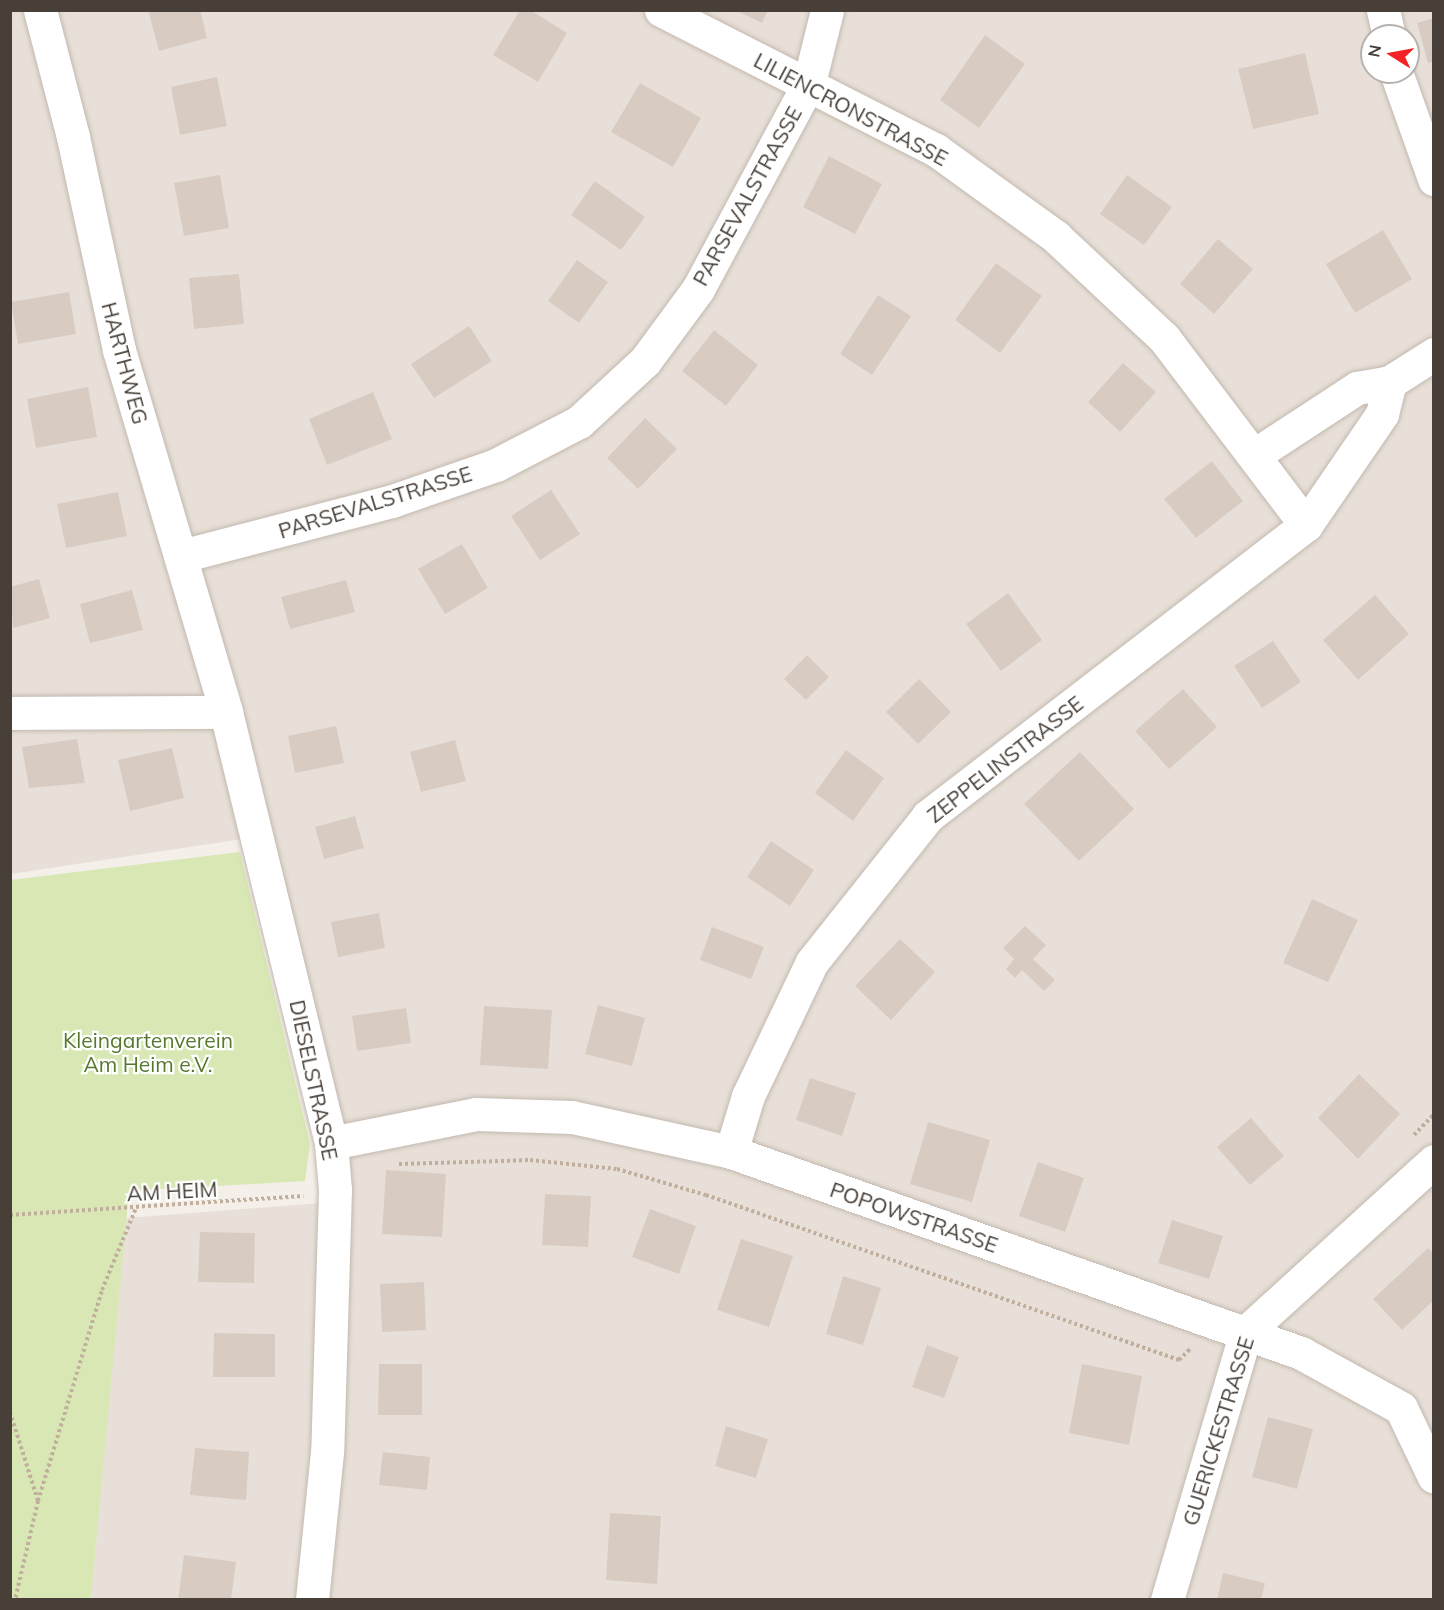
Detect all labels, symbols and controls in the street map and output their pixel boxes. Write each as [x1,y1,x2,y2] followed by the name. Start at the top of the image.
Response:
[1360,24,1420,84] north arrow
[1363,43,1385,59] text: N
[750,47,952,171] street label: LILIENCRONSTRASSE
[687,102,807,290] street label: PARSEVALSTRASSE
[97,299,153,427] street label: HARTHWEG
[275,461,475,543] street label: PARSEVALSTRASSE
[922,690,1088,828] street label: ZEPPELINSTRASSE
[285,998,343,1162] street label: DIESELSTRASSE
[63,1027,233,1077] park label: Kleingartenverein Am Heim e.V.
[126,1176,218,1206] street label: AM HEIM
[827,1176,1001,1258] street label: POPOWSTRASSE
[1177,1333,1259,1529] street label: GUERICKESTRASSE

